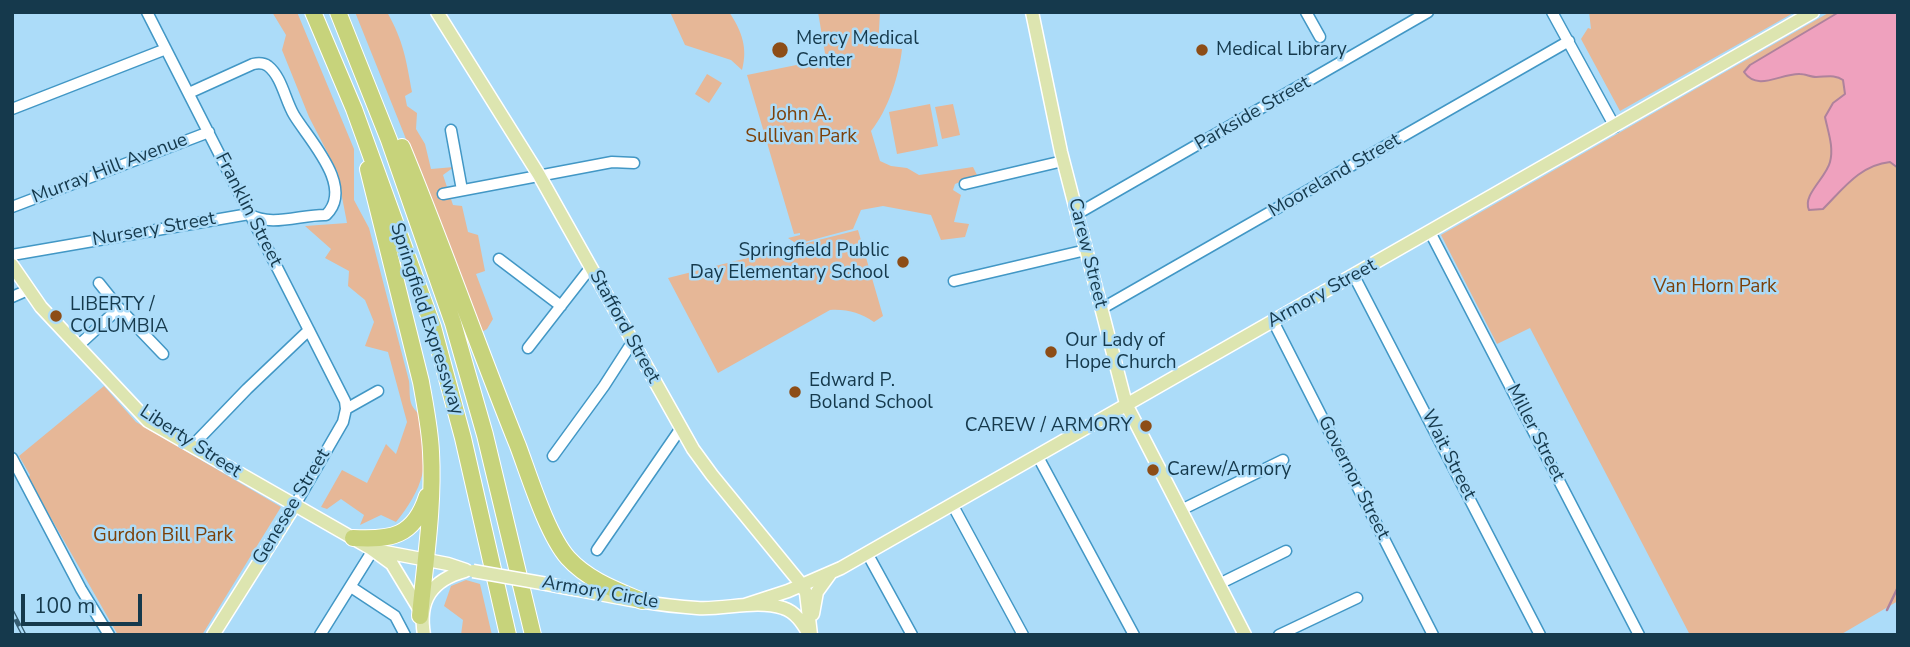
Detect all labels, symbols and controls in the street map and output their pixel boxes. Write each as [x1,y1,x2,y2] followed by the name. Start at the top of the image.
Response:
[796,28,919,72] place label: Mercy Medical Center
[1216,39,1347,61] place label: Medical Library
[770,40,790,60] marker: Mercy Medical Center
[1194,42,1210,58] marker: Medical Library
[1191,72,1315,156] street label: Parkside Street
[745,104,857,148] park label: John A. Sullivan Park
[29,129,191,209] street label: Murray Hill Avenue
[1265,129,1405,223] street label: Mooreland Street
[210,149,286,271] street label: Franklin Street
[1062,196,1112,310] street label: Carew Street
[91,208,217,252] street label: Nursery Street
[384,220,468,418] street label: Springfield Expressway
[690,240,889,284] place label: Springfield Public Day Elementary School
[895,254,911,270] marker: Springfield Public Day Elementary School
[1263,255,1381,333] street label: Armory Street
[584,267,664,387] street label: Stafford Street
[1653,276,1777,298] park label: Van Horn Park
[70,294,168,338] place label: LIBERTY / COLUMBIA
[48,308,64,324] marker: LIBERTY / COLUMBIA
[1065,330,1177,374] place label: Our Lady of Hope Church
[1043,344,1059,360] marker: Our Lady of Hope Church
[809,370,933,414] place label: Edward P. Boland School
[1501,381,1569,485] street label: Miller Street
[787,384,803,400] marker: Edward P. Boland School
[135,401,245,483] street label: Liberty Street
[1416,406,1480,504] street label: Wait Street
[1312,412,1394,544] street label: Governor Street
[965,415,1132,437] place label: CAREW / ARMORY
[1138,418,1154,434] marker: CAREW / ARMORY
[249,445,335,569] street label: Genesee Street
[1167,459,1291,481] place label: Carew/Armory
[1145,462,1161,478] marker: Carew/Armory
[93,525,233,547] park label: Gurdon Bill Park
[540,572,660,614] street label: Armory Circle
[24,580,145,624] scale bar
[34,592,95,620] text: 100 m

